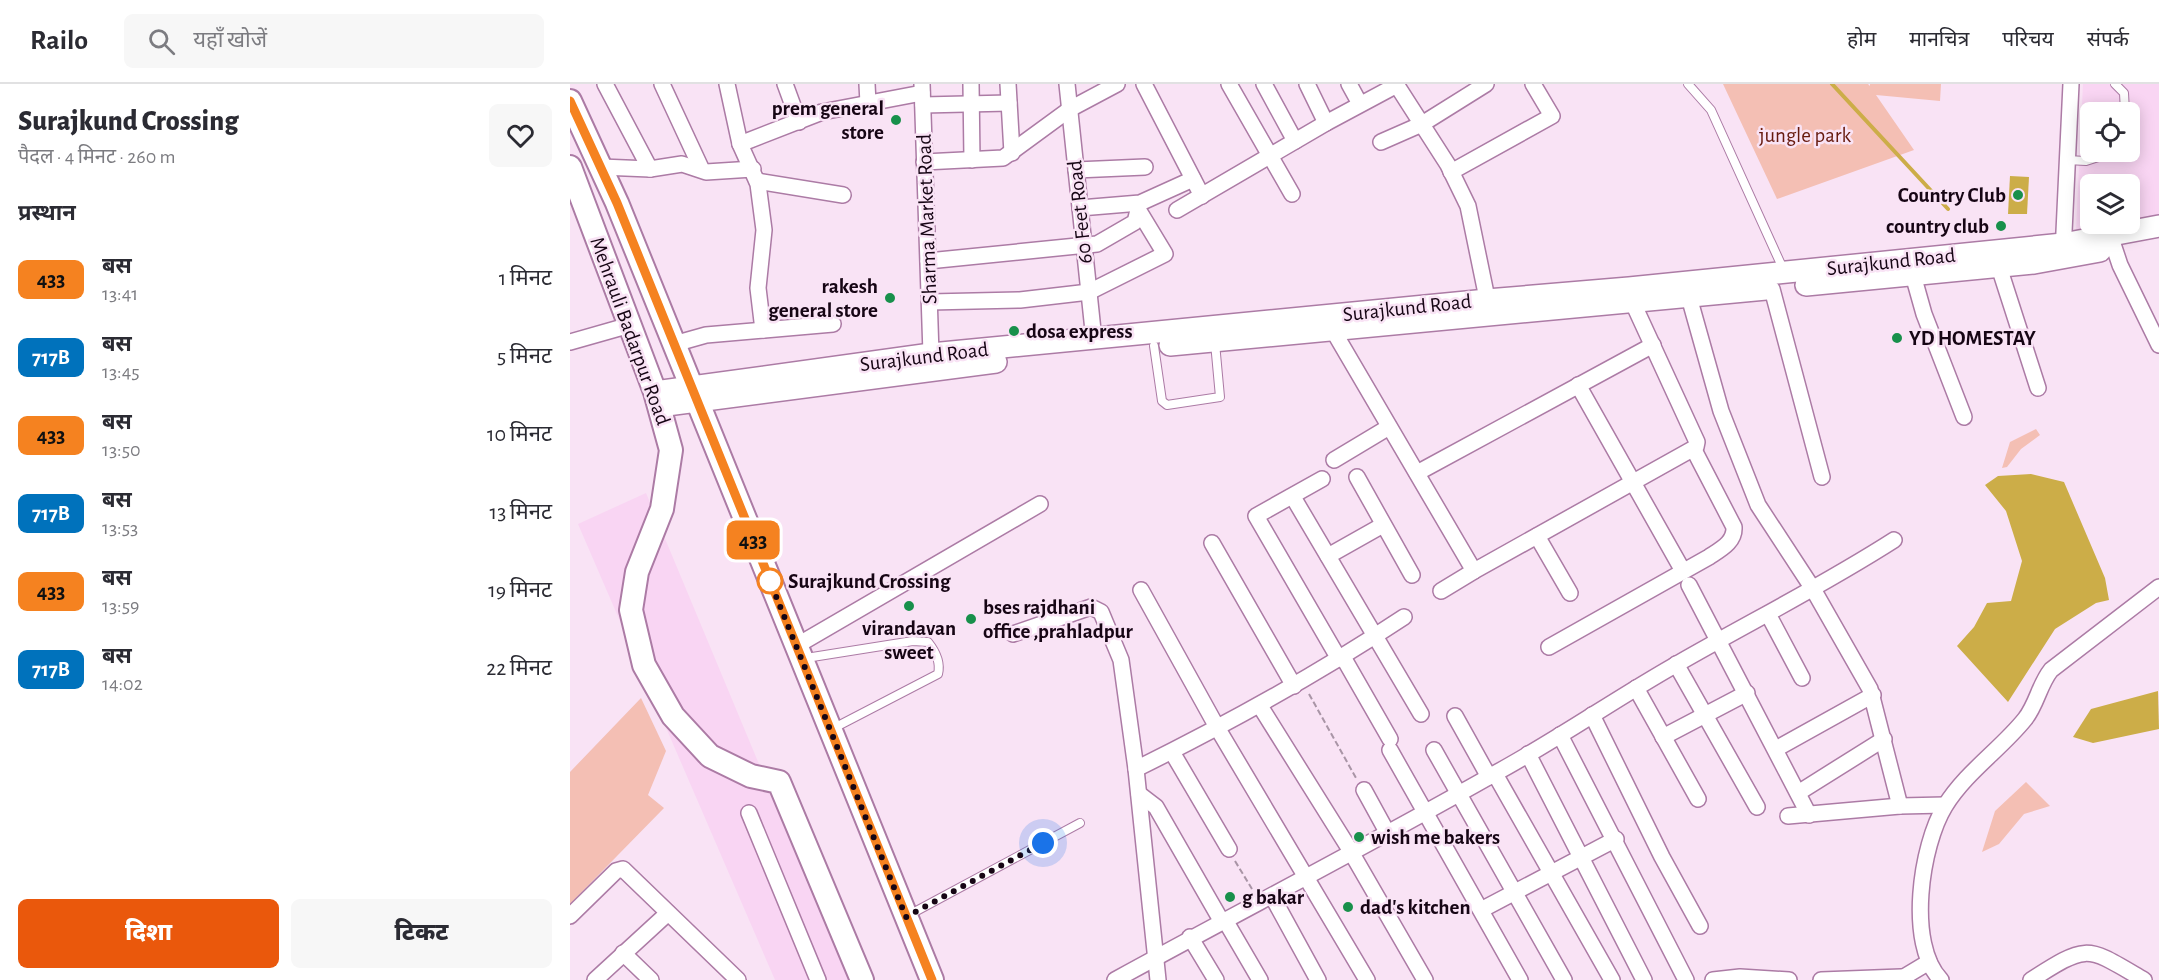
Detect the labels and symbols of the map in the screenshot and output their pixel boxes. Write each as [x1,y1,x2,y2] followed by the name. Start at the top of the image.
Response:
[772,98,884,143] place label: prem general store
[889,113,903,127] marker: prem general store
[1759,125,1851,146] park label: jungle park
[914,133,940,305] street label: Sharma Market Road
[1064,159,1096,265] street label: 60 Feet Road
[1898,185,2006,206] place label: Country Club
[2011,188,2025,202] marker: Country Club
[1886,216,1989,237] place label: country club
[1994,219,2008,233] marker: country club
[586,234,674,428] street label: Mehrauli Badarpur Road
[1826,245,1956,279] street label: Surajkund Road
[768,276,878,321] place label: rakesh general store
[883,291,897,305] marker: rakesh general store
[1342,291,1472,325] street label: Surajkund Road
[1026,321,1132,342] place label: dosa express
[1007,324,1021,338] marker: dosa express
[1909,328,2036,349] place label: YD HOMESTAY
[1890,331,1904,345] marker: YD HOMESTAY
[859,339,990,375] street label: Surajkund Road
[718,520,788,560] line badge: 433
[757,568,783,594] marker: Surajkund Crossing
[788,571,951,592] place label: Surajkund Crossing
[983,597,1133,642] place label: bses rajdhani office ,prahladpur
[902,599,916,613] marker: virandavan sweet
[964,612,978,626] marker: bses rajdhani office ,prahladpur
[862,618,956,663] place label: virandavan sweet
[1371,827,1500,848] place label: wish me bakers
[1028,828,1058,858] your location
[1352,830,1366,844] marker: wish me bakers
[1242,887,1305,908] place label: g bakar
[1223,890,1237,904] marker: g bakar
[1360,897,1471,918] place label: dad's kitchen
[1341,900,1355,914] marker: dad's kitchen

